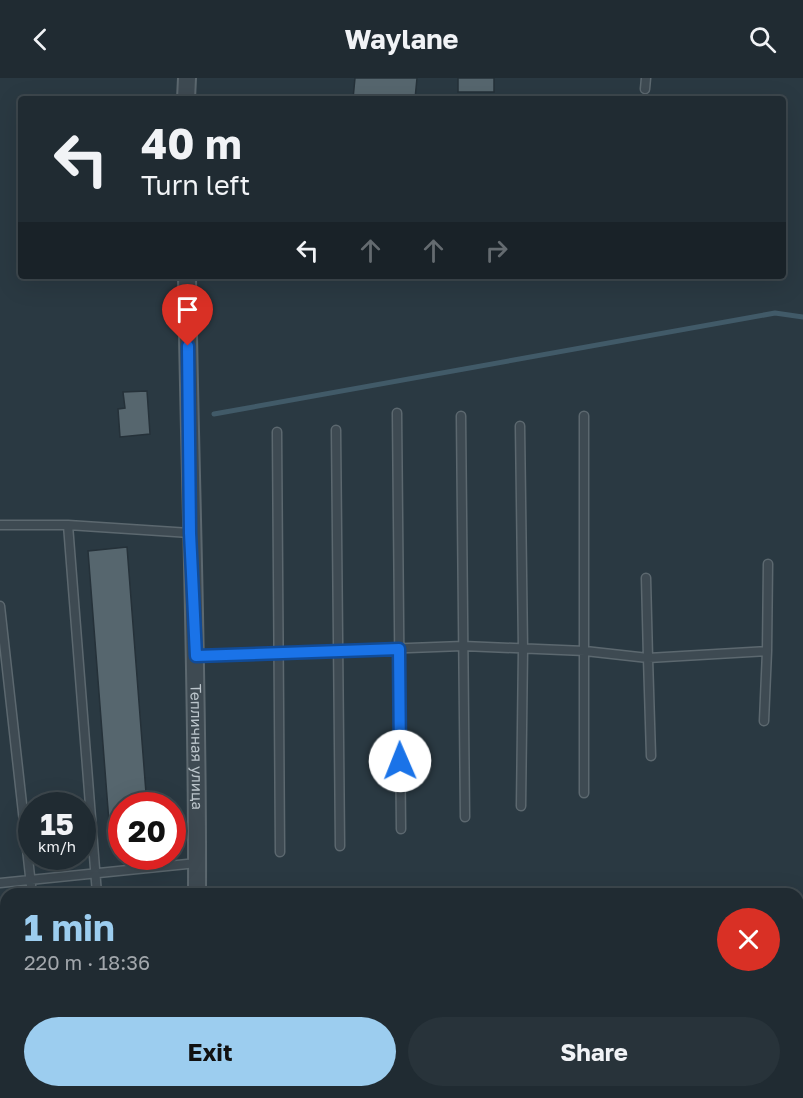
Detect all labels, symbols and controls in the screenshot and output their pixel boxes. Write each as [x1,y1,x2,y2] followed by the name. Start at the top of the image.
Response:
[24,23,57,56] icon: back
[344,23,459,55] text: Waylane
[746,23,779,56] icon: search
[141,118,242,168] text: 40 m
[42,120,120,198] icon: left
[141,169,250,201] text: Turn left
[291,234,324,267] icon: left
[354,234,387,267] icon: ahead
[417,234,450,267] icon: ahead
[480,234,513,267] icon: right
[162,284,213,346] pin
[171,293,204,326] icon: arrive
[187,684,207,810] street label: Тепличная улица
[368,729,432,793] position arrow
[108,792,186,870] speed limit sign: 20
[40,806,74,842] text: 15
[38,837,76,855] text: km/h
[24,906,115,949] text: 1 min
[717,908,780,971] button: close
[24,950,150,974] text: 220 m · 18:36
[24,1017,396,1086] button: Exit
[408,1017,780,1086] button: Share

